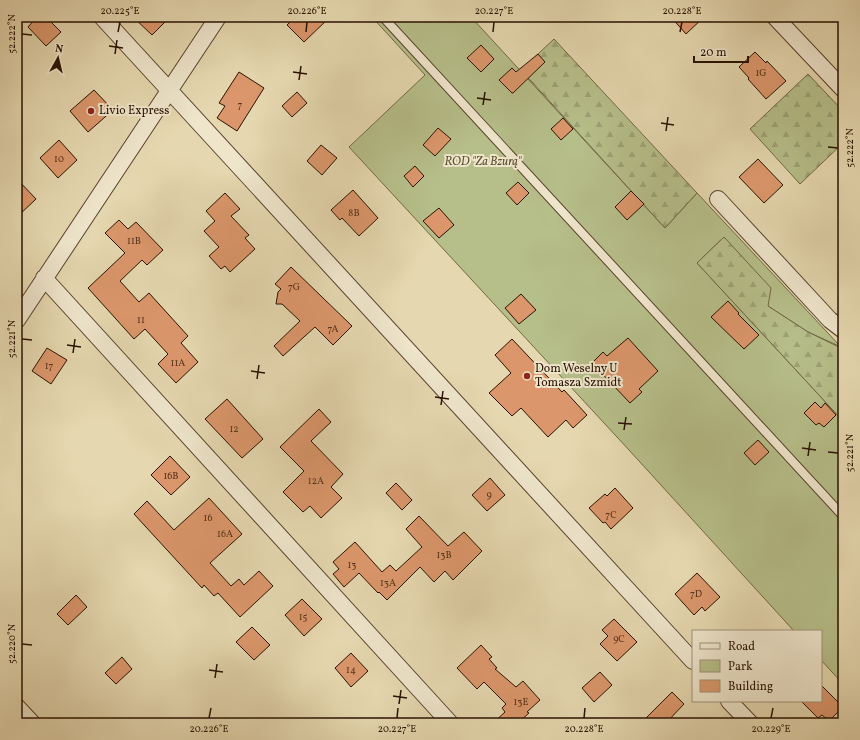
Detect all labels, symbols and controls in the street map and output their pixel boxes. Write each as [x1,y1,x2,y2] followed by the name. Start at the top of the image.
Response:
[101,4,139,18] text: 20.225°E
[287,4,327,18] text: 20.226°E
[475,4,513,18] text: 20.227°E
[662,4,702,18] text: 20.228°E
[5,14,19,54] text: 52.222°N
[38,38,78,78] north arrow
[694,38,748,64] scale bar
[54,42,64,58] text: N
[700,45,727,61] text: 20 m
[755,66,767,80] house number: 1G
[238,98,243,112] house number: 7
[99,103,169,119] place label: Livio Express
[86,106,96,116] marker: Livio Express
[843,128,857,168] text: 52.222°N
[54,152,64,166] house number: 10
[444,154,523,170] park label: ROD "Za Bzurą"
[348,206,360,220] house number: 8B
[127,234,141,248] house number: 11B
[288,280,300,294] house number: 7G
[137,313,145,327] house number: 11
[5,319,19,358] text: 52.221°N
[328,322,338,336] house number: 7A
[171,356,185,370] house number: 11A
[45,359,54,373] house number: 17
[535,361,622,391] place label: Dom Weselny U Tomasza Szmidt
[522,371,532,381] marker: Dom Weselny U Tomasza Szmidt
[229,422,239,436] house number: 12
[843,433,857,472] text: 52.221°N
[163,469,179,483] house number: 16B
[308,474,324,488] house number: 12A
[486,488,492,502] house number: 9
[605,508,617,522] house number: 7C
[204,511,212,525] house number: 16
[217,527,233,541] house number: 16A
[436,548,452,562] house number: 13B
[347,558,357,572] house number: 13
[380,576,396,590] house number: 13A
[690,587,702,601] house number: 7D
[299,610,308,624] house number: 15
[5,623,19,664] text: 52.220°N
[692,630,822,702] legend
[613,632,625,646] house number: 9C
[728,639,755,655] text: Road
[728,659,753,675] text: Park
[346,663,356,677] house number: 14
[728,679,773,695] text: Building
[513,695,529,709] house number: 13E
[189,722,229,736] text: 20.226°E
[378,722,416,736] text: 20.227°E
[564,722,604,736] text: 20.228°E
[751,722,791,736] text: 20.229°E

